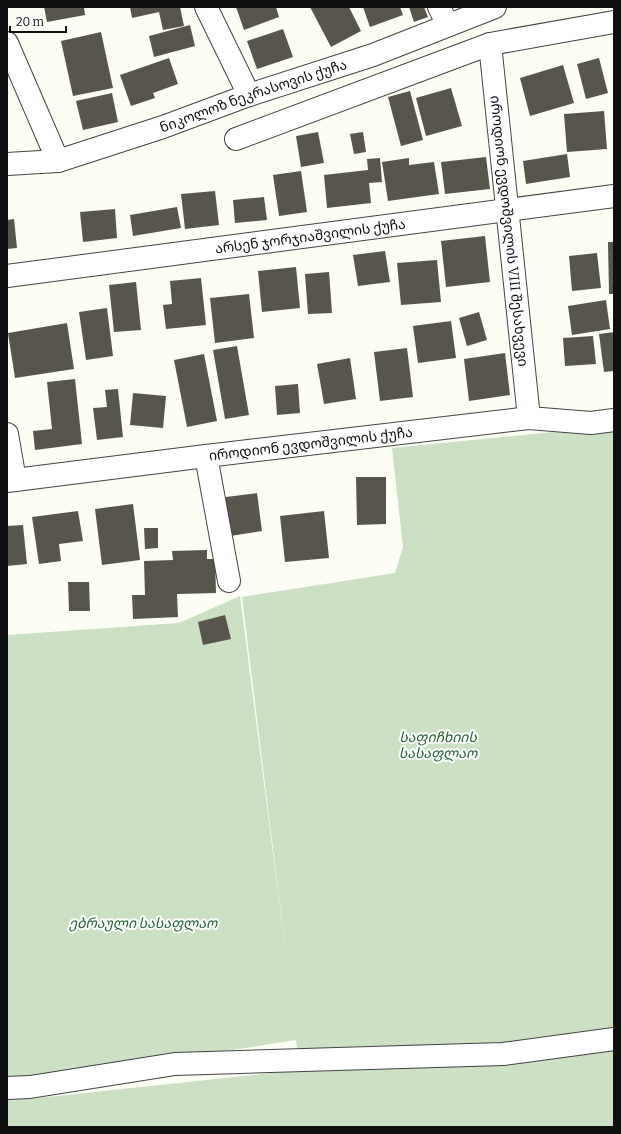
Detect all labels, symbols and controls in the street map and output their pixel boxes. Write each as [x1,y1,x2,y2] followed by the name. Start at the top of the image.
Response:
[10,8,66,34] scale bar
[16,15,45,29] text: 20 m
[157,56,349,136] street label: ნიკოლოზ ნეკრასოვის ქუჩა
[487,95,532,367] street label: იროდიონ ევდოშვილის VIII შესახვევი
[214,215,407,257] street label: არსენ ჯორჯიაშვილის ქუჩა
[208,423,413,464] street label: იროდიონ ევდოშვილის ქუჩა
[399,729,478,762] park label: საფიჩხიის სასაფლაო
[69,915,218,932] park label: ებრაული სასაფლაო

